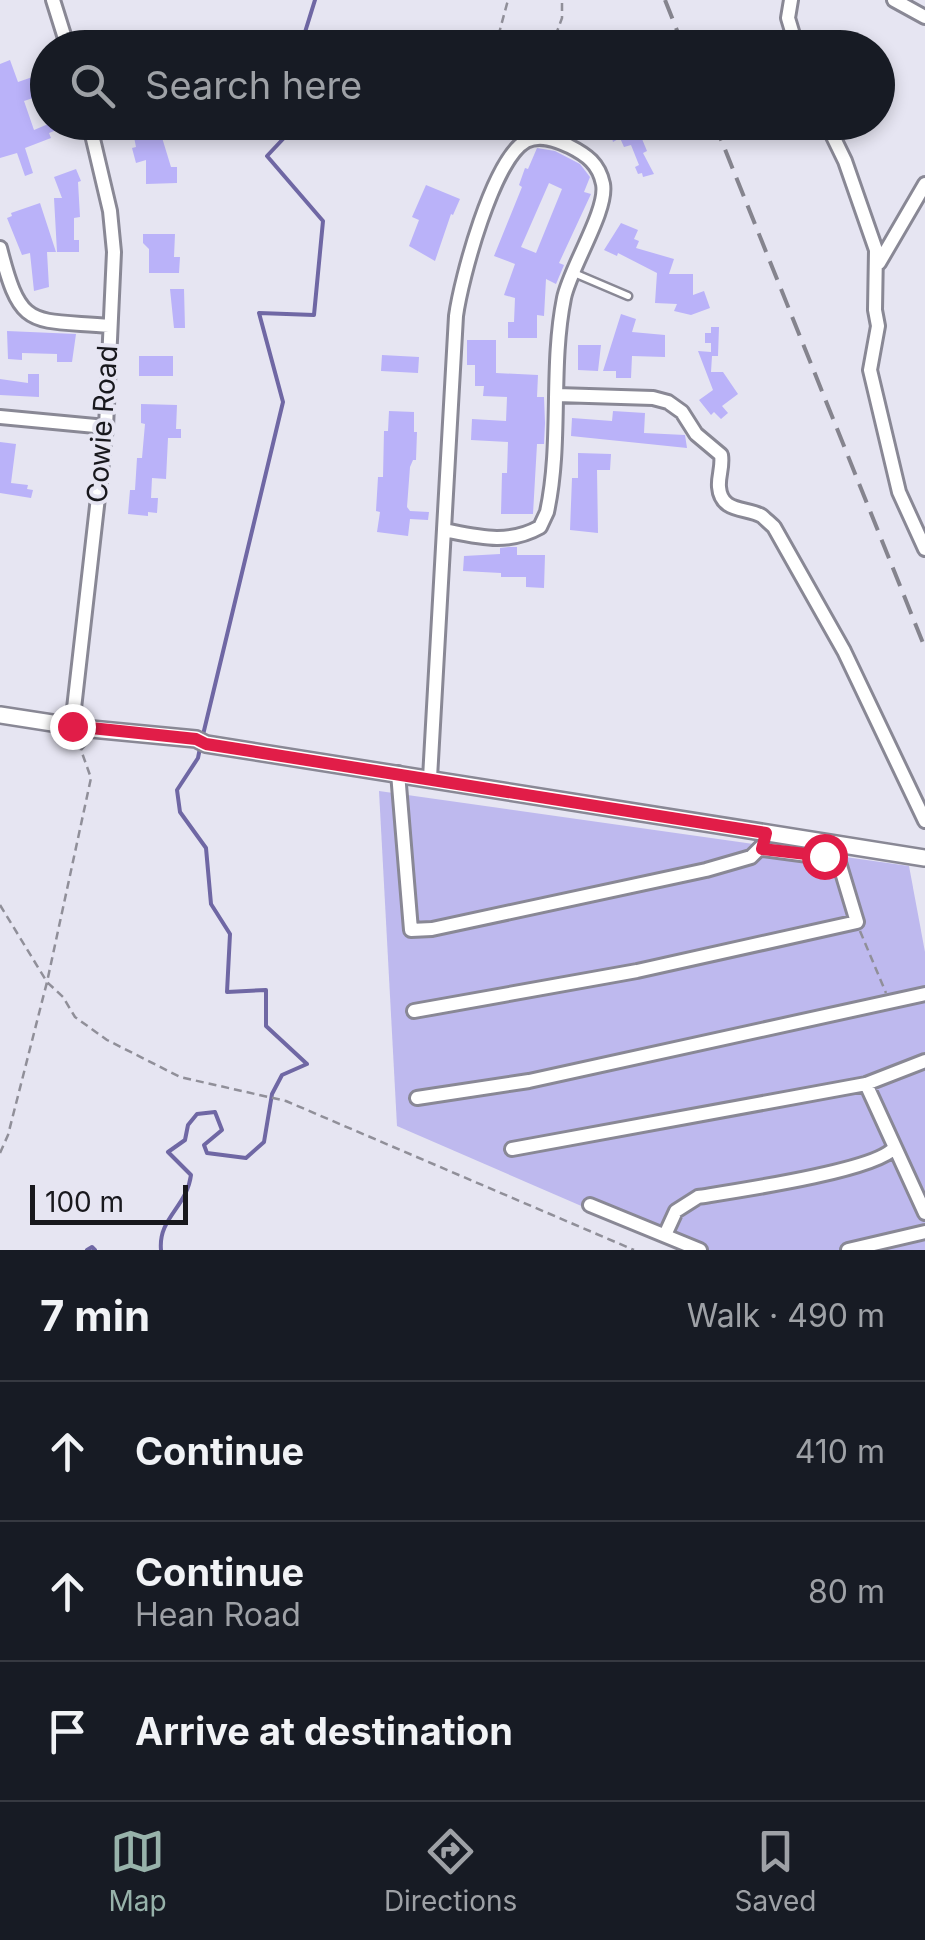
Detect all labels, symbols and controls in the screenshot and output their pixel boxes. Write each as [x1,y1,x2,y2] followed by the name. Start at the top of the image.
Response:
[30,30,895,140] search box
[65,58,120,113] icon: search
[145,62,362,108] text: Search here
[80,344,124,504] street label: Cowie Road
[50,704,96,750] route end
[802,834,848,880] route start
[30,1180,188,1224] scale bar
[45,1185,124,1219] text: 100 m
[40,1290,150,1341] text: 7 min
[687,1296,885,1335] text: Walk · 490 m
[40,1424,95,1479] icon: ahead
[135,1428,304,1474] text: Continue
[795,1432,885,1471] text: 410 m
[135,1549,304,1595] text: Continue
[40,1564,95,1619] icon: ahead
[808,1572,885,1611] text: 80 m
[135,1595,301,1634] text: Hean Road
[40,1704,95,1759] icon: arrive
[135,1708,513,1754] text: Arrive at destination
[109,1824,167,1918] tab: Map
[384,1824,517,1918] tab: Directions
[734,1824,816,1918] tab: Saved

